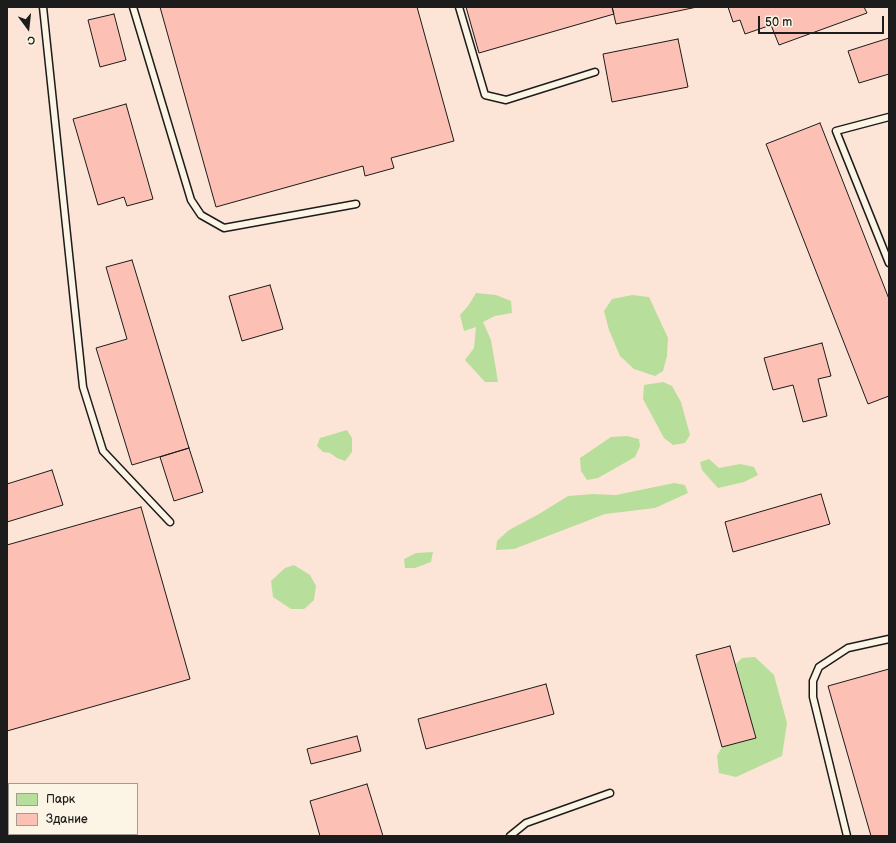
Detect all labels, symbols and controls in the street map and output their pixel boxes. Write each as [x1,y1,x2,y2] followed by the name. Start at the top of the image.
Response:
[8,8,48,48] north arrow
[760,8,886,34] scale bar
[765,15,792,30] text: 50 m
[26,33,37,47] text: С
[8,783,138,835] legend
[46,792,75,807] text: Парк
[46,812,88,827] text: Здание

